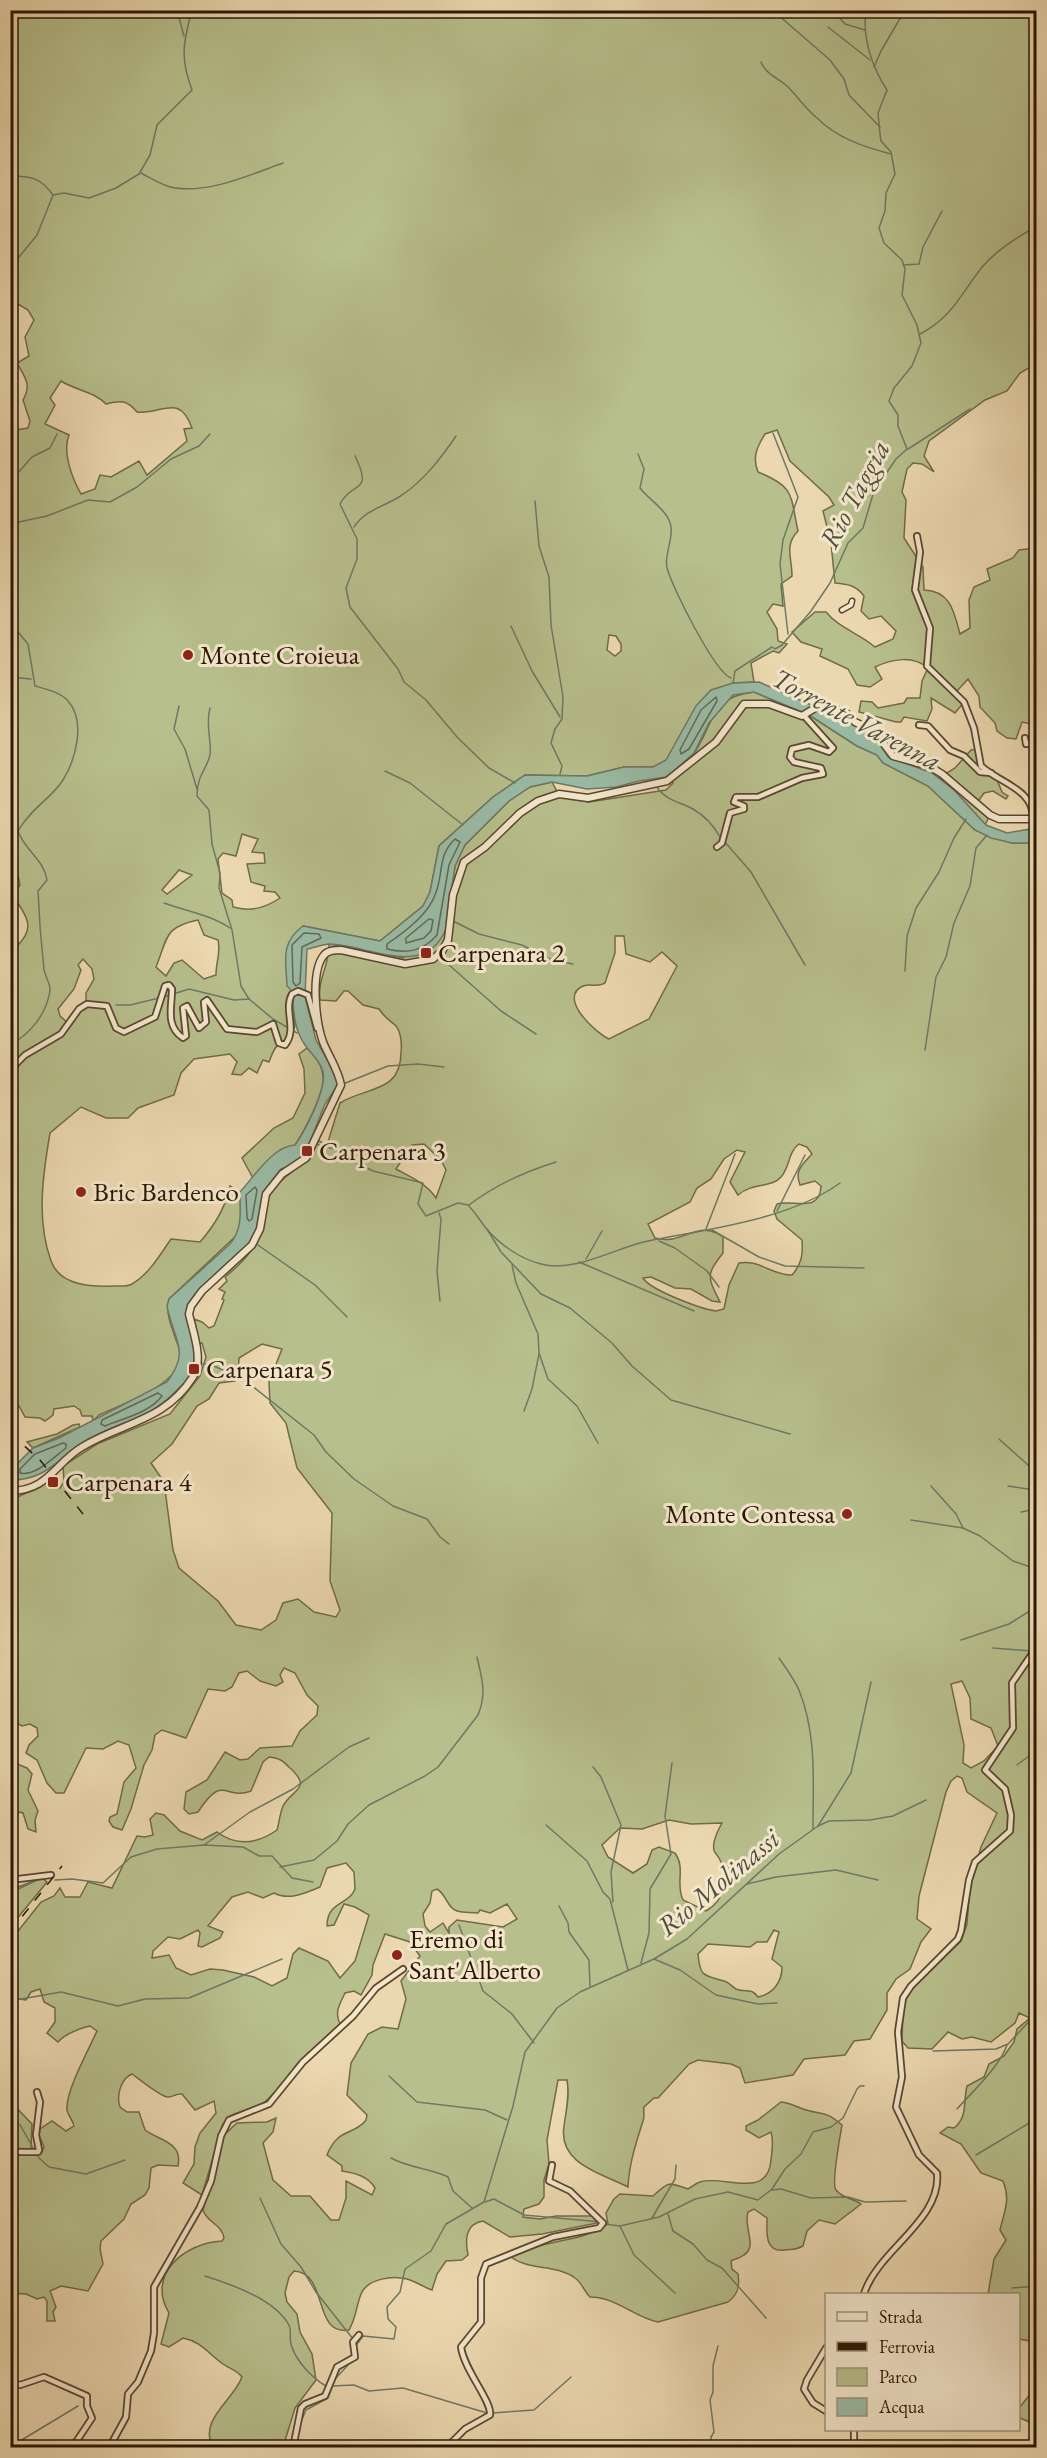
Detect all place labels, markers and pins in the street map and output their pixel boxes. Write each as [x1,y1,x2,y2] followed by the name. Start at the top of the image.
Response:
[200,637,360,672] place label: Monte Croieua
[181,648,195,662] marker: Monte Croieua
[438,935,565,970] place label: Carpenara 2
[419,946,433,960] marker: Carpenara 2
[319,1133,446,1168] place label: Carpenara 3
[300,1144,314,1158] marker: Carpenara 3
[93,1174,239,1209] place label: Bric Bardenco
[74,1185,88,1199] marker: Bric Bardenco
[206,1351,333,1386] place label: Carpenara 5
[187,1362,201,1376] marker: Carpenara 5
[65,1464,193,1499] place label: Carpenara 4
[46,1475,60,1489] marker: Carpenara 4
[665,1496,835,1531] place label: Monte Contessa
[840,1507,854,1521] marker: Monte Contessa
[409,1921,541,1987] place label: Eremo di Sant'Alberto
[390,1948,404,1962] marker: Eremo di Sant'Alberto

